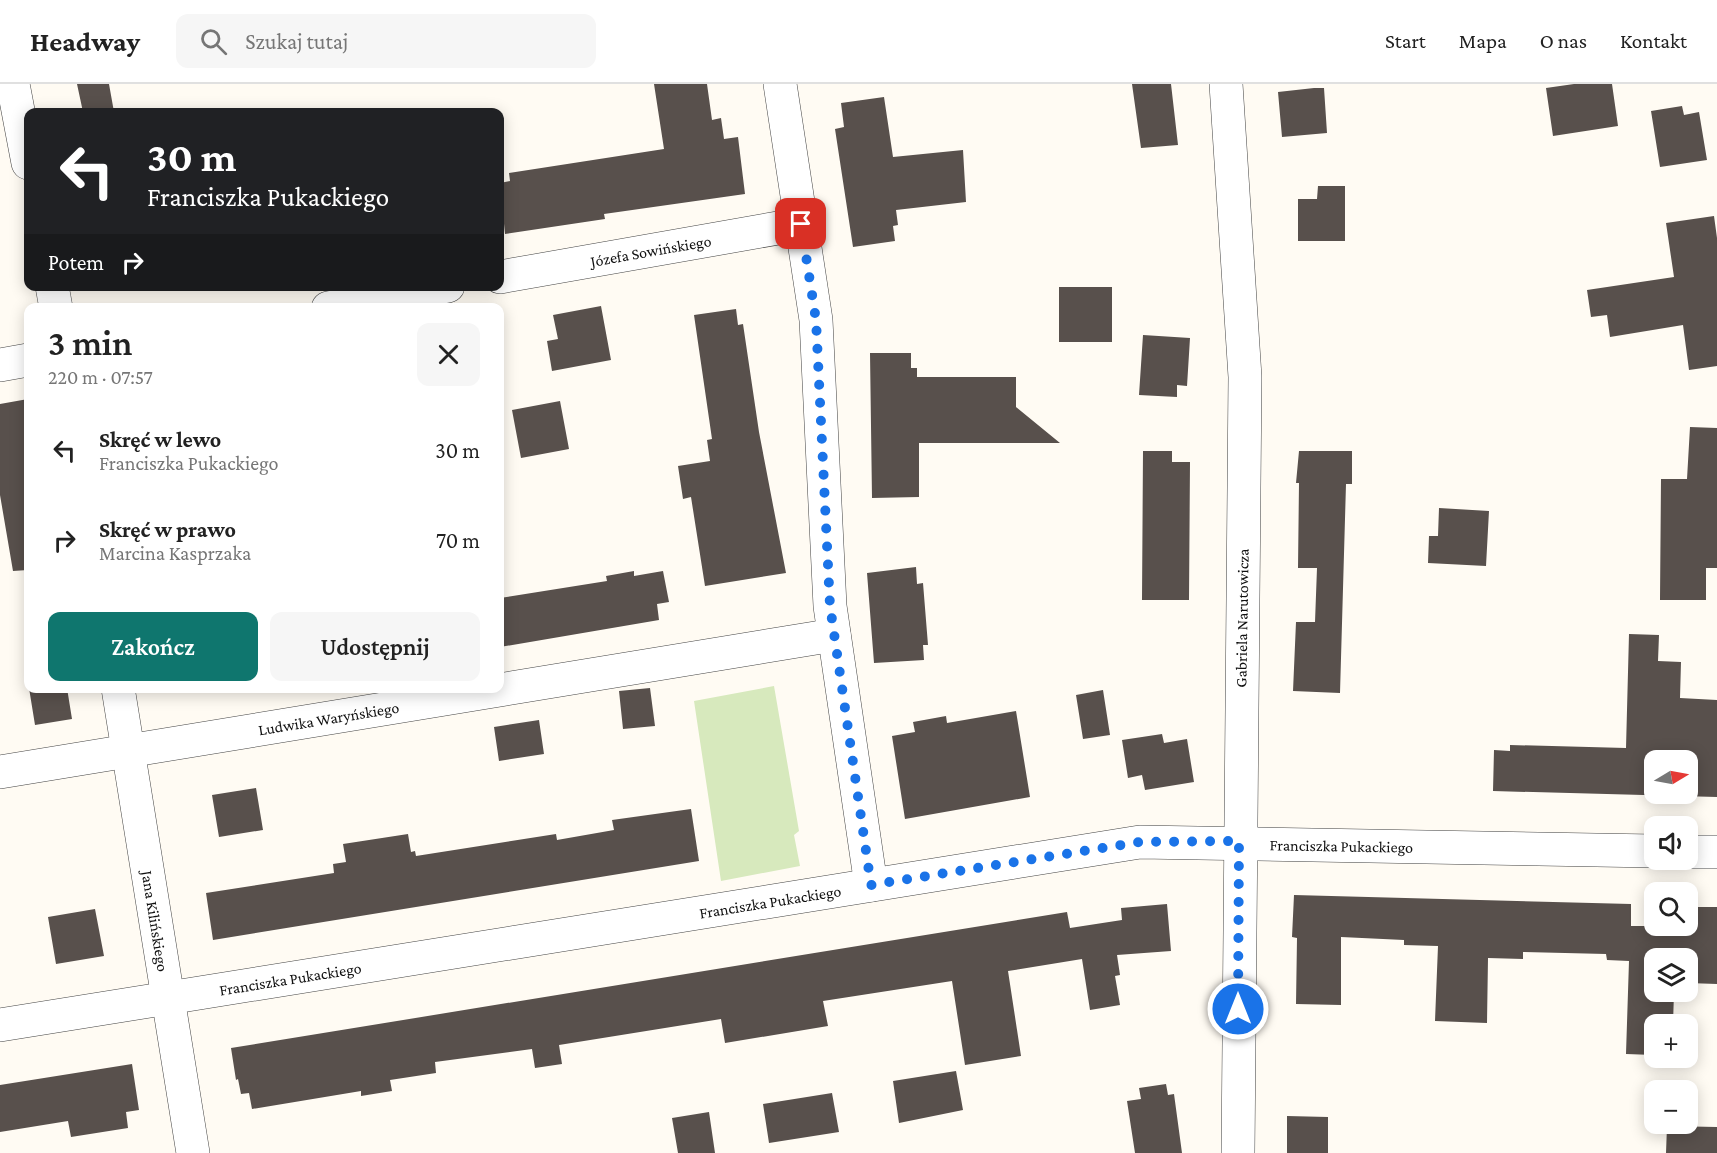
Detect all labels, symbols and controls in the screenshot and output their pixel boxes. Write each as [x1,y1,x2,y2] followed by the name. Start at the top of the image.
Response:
[176,14,596,68] search box
[197,25,230,58] icon: search
[30,26,140,57] text: Headway
[245,29,348,54] text: Szukaj tutaj
[1385,29,1426,53] text: Start
[1459,29,1507,53] text: Mapa
[1540,29,1587,53] text: O nas
[1620,29,1687,53] text: Kontakt
[48,132,126,210] icon: left
[147,133,237,180] text: 30 m
[147,182,389,212] text: Franciszka Pukackiego
[775,198,826,249] pin
[784,207,817,240] icon: arrive
[587,231,712,271] street label: Józefa Sowińskiego
[116,246,149,279] icon: right
[48,250,104,275] text: Potem
[48,323,132,363] text: 3 min
[417,323,480,386] button: close
[48,366,153,388] text: 220 m · 07:57
[99,427,221,452] text: Skręć w lewo
[48,434,81,467] icon: left
[435,438,480,463] text: 30 m
[99,452,278,474] text: Franciszka Pukackiego
[99,517,236,542] text: Skręć w prawo
[48,524,81,557] icon: right
[436,528,480,553] text: 70 m
[99,542,251,564] text: Marcina Kasprzaka
[1232,548,1252,688] street label: Gabriela Narutowicza
[48,612,258,681] button: Zakończ
[270,612,480,681] button: Udostępnij
[257,698,400,738] street label: Ludwika Waryńskiego
[1644,750,1698,804] north arrow
[1644,750,1698,1134] map controls
[1644,816,1698,870] button: sound
[1269,836,1413,856] street label: Franciszka Pukackiego
[138,867,172,973] street label: Jana Kilińskiego
[698,882,842,921] street label: Franciszka Pukackiego
[1644,882,1698,936] button: search
[1644,948,1698,1002] button: layers
[218,959,363,998] street label: Franciszka Pukackiego
[1206,977,1270,1041] position arrow
[1644,1014,1698,1068] button: +
[1644,1080,1698,1134] button: −

